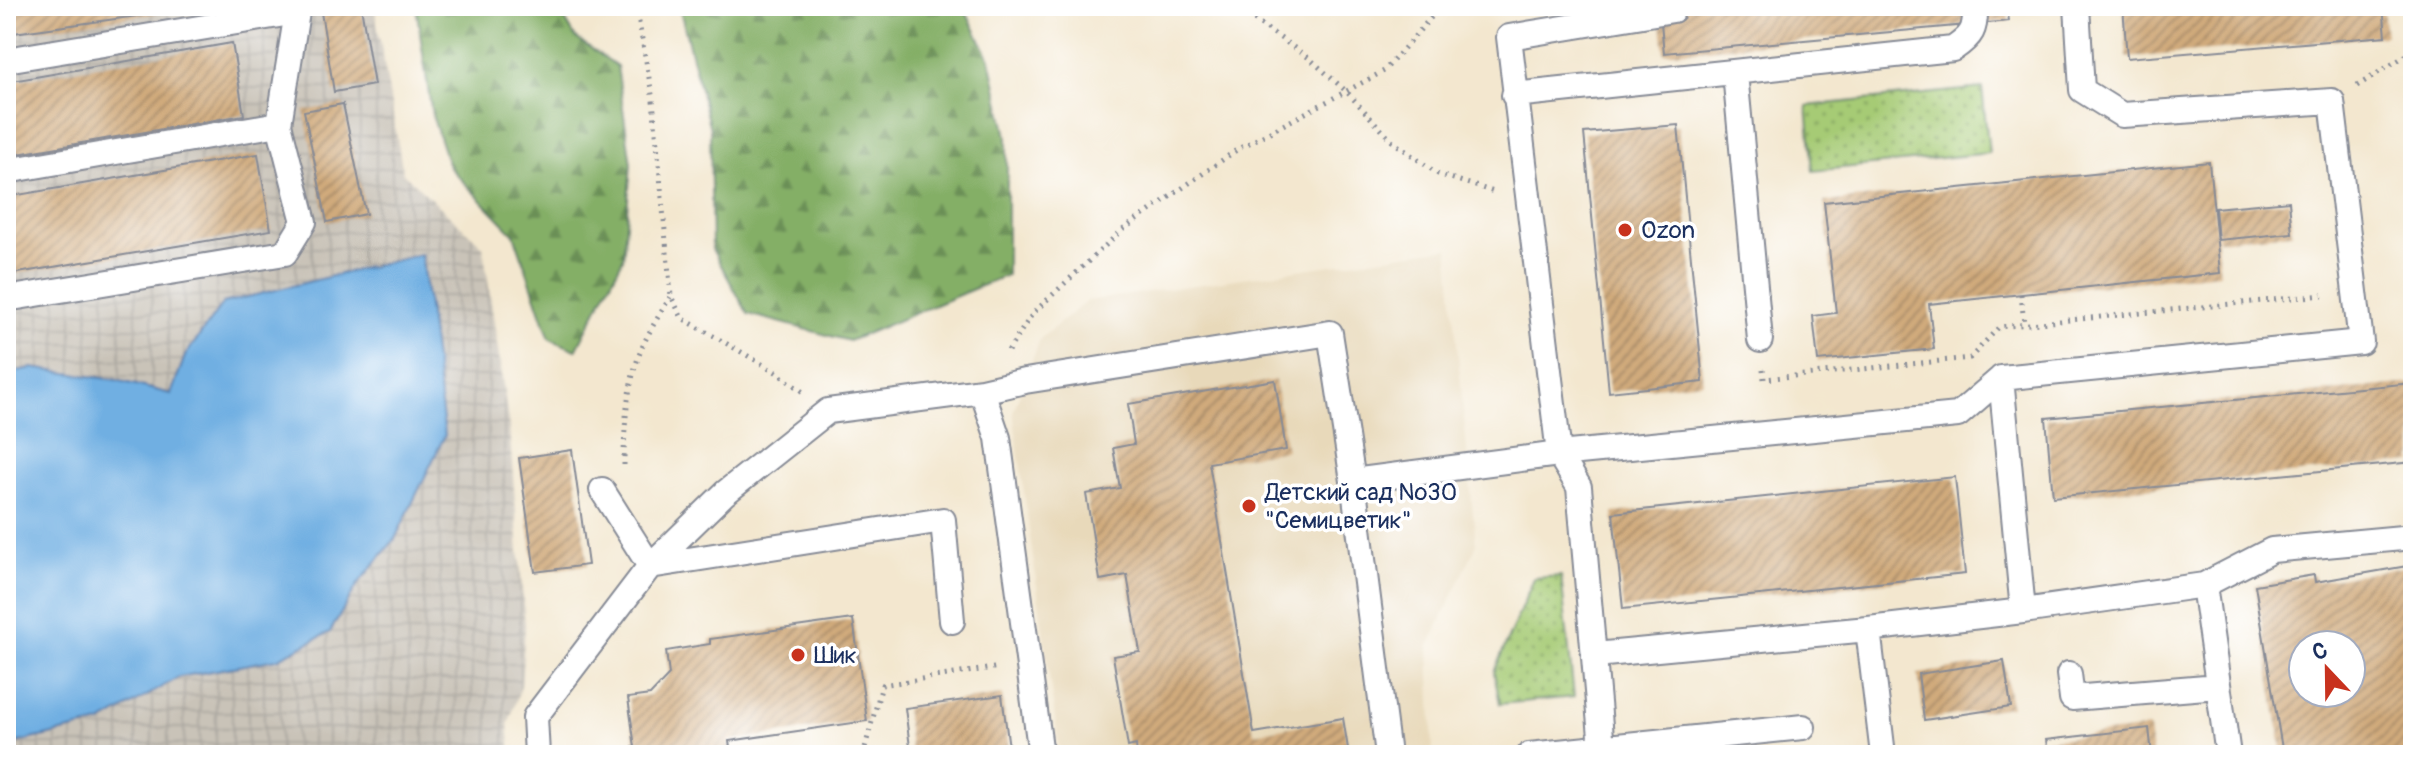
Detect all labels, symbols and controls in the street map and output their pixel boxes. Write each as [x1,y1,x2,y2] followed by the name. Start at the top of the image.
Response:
[1641,216,1695,245] place label: Ozon
[1616,221,1634,239] marker: Ozon
[1264,478,1457,535] place label: Детский сад №30 "Семицветик"
[1240,497,1258,515] marker: Детский сад №30 "Семицветик"
[2287,629,2367,709] north arrow
[2308,636,2332,667] text: С
[814,641,857,670] place label: Шик
[789,646,807,664] marker: Шик

